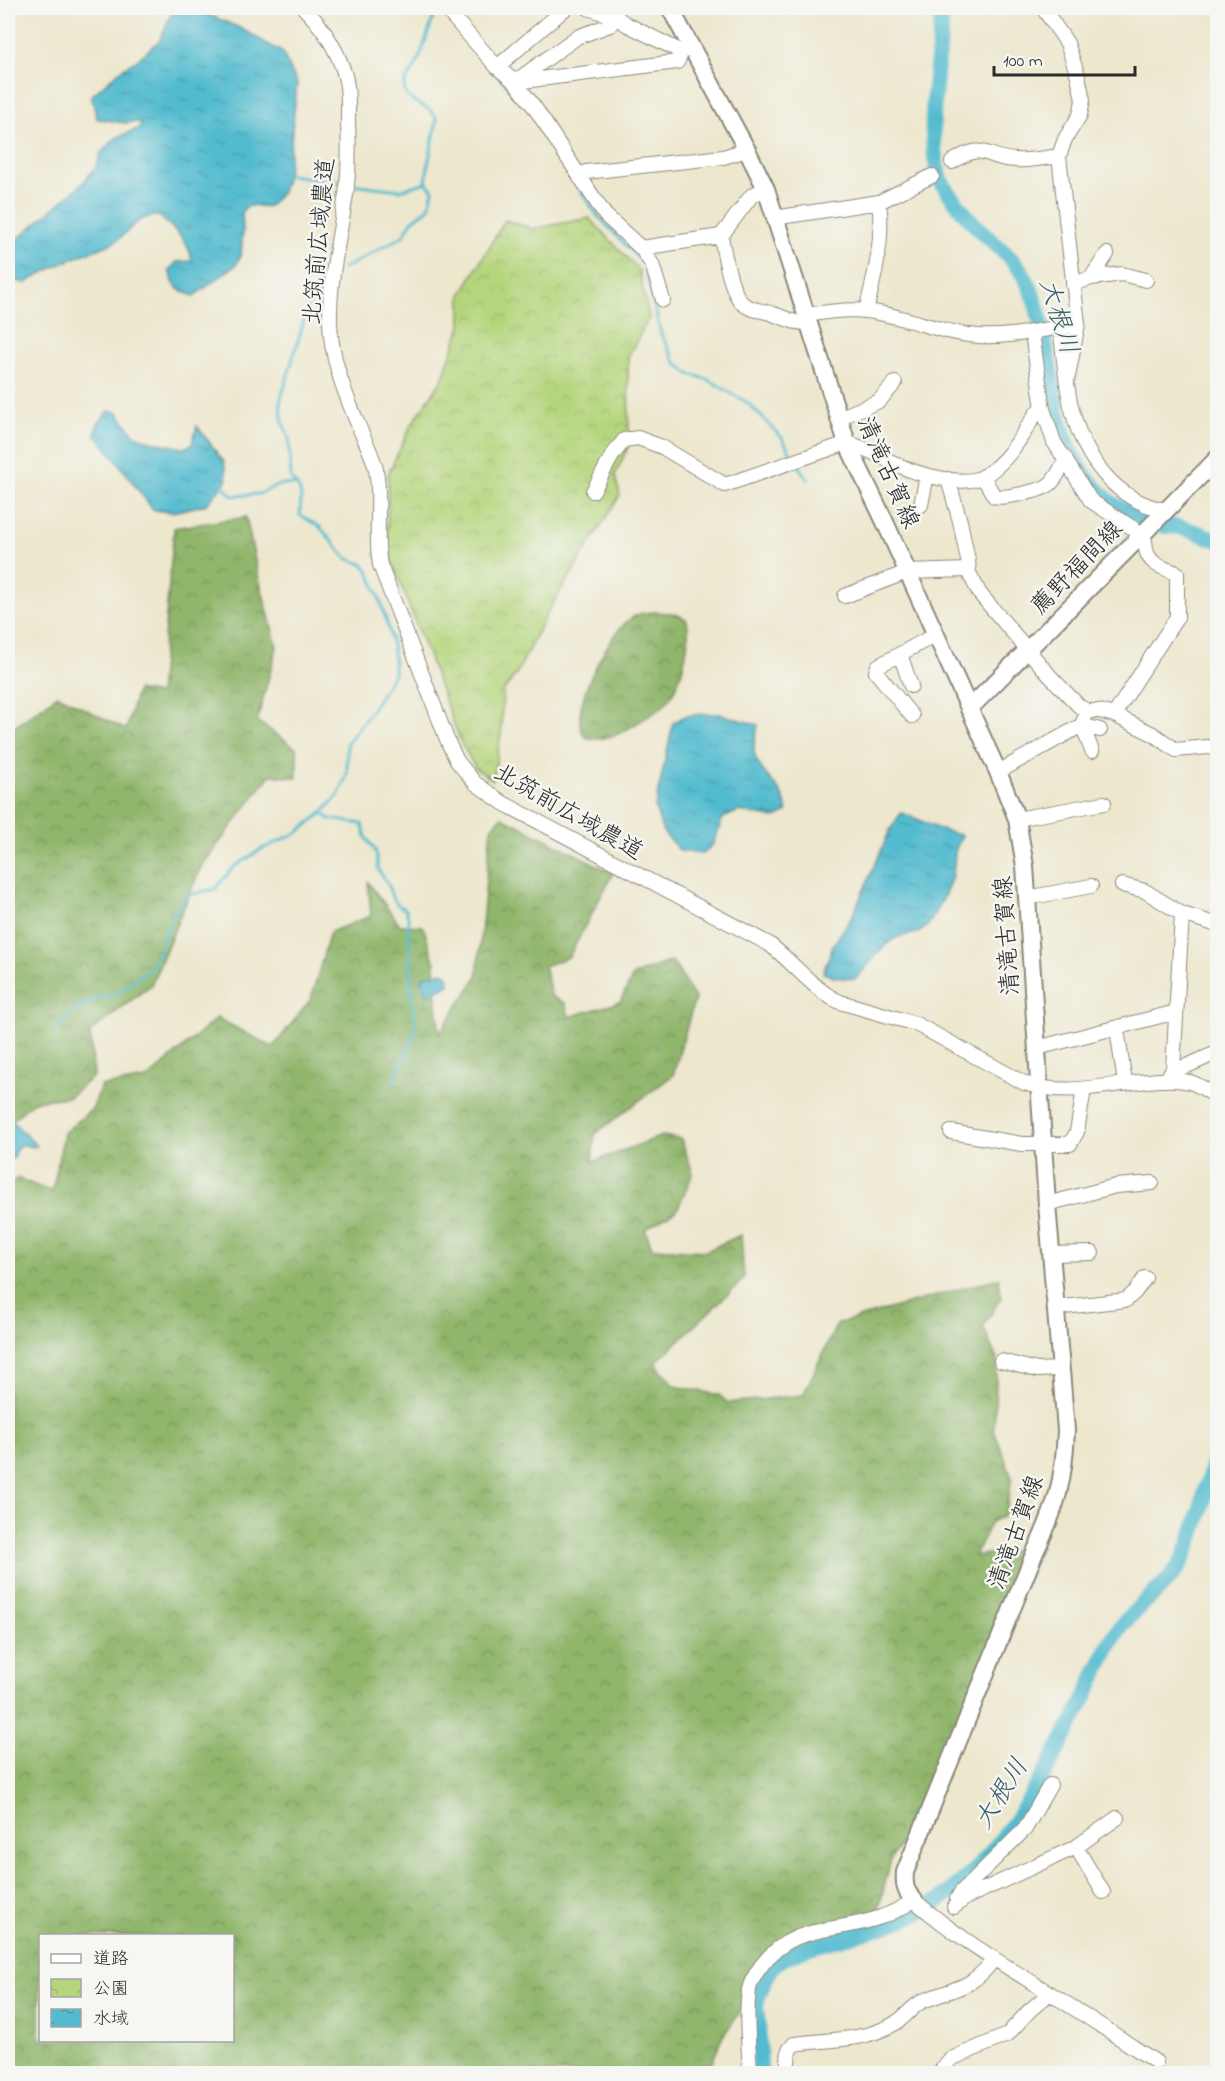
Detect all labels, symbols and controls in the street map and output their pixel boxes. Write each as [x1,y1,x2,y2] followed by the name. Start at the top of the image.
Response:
[994,39,1135,77] scale bar
[1003,49,1043,75] text: 100 m
[296,156,345,326] street label: 北筑前広域農道
[1028,274,1087,360] water label: 大根川
[846,411,927,535] street label: 清滝古賀線
[1024,513,1132,624] street label: 薦野福間線
[486,756,649,870] street label: 北筑前広域農道
[987,875,1030,997] street label: 清滝古賀線
[980,1470,1054,1595] street label: 清滝古賀線
[966,1751,1039,1838] water label: 大根川
[39,1934,234,2042] legend
[93,1947,129,1973] text: 道路
[93,1977,129,2003] text: 公園
[93,2007,129,2033] text: 水域

